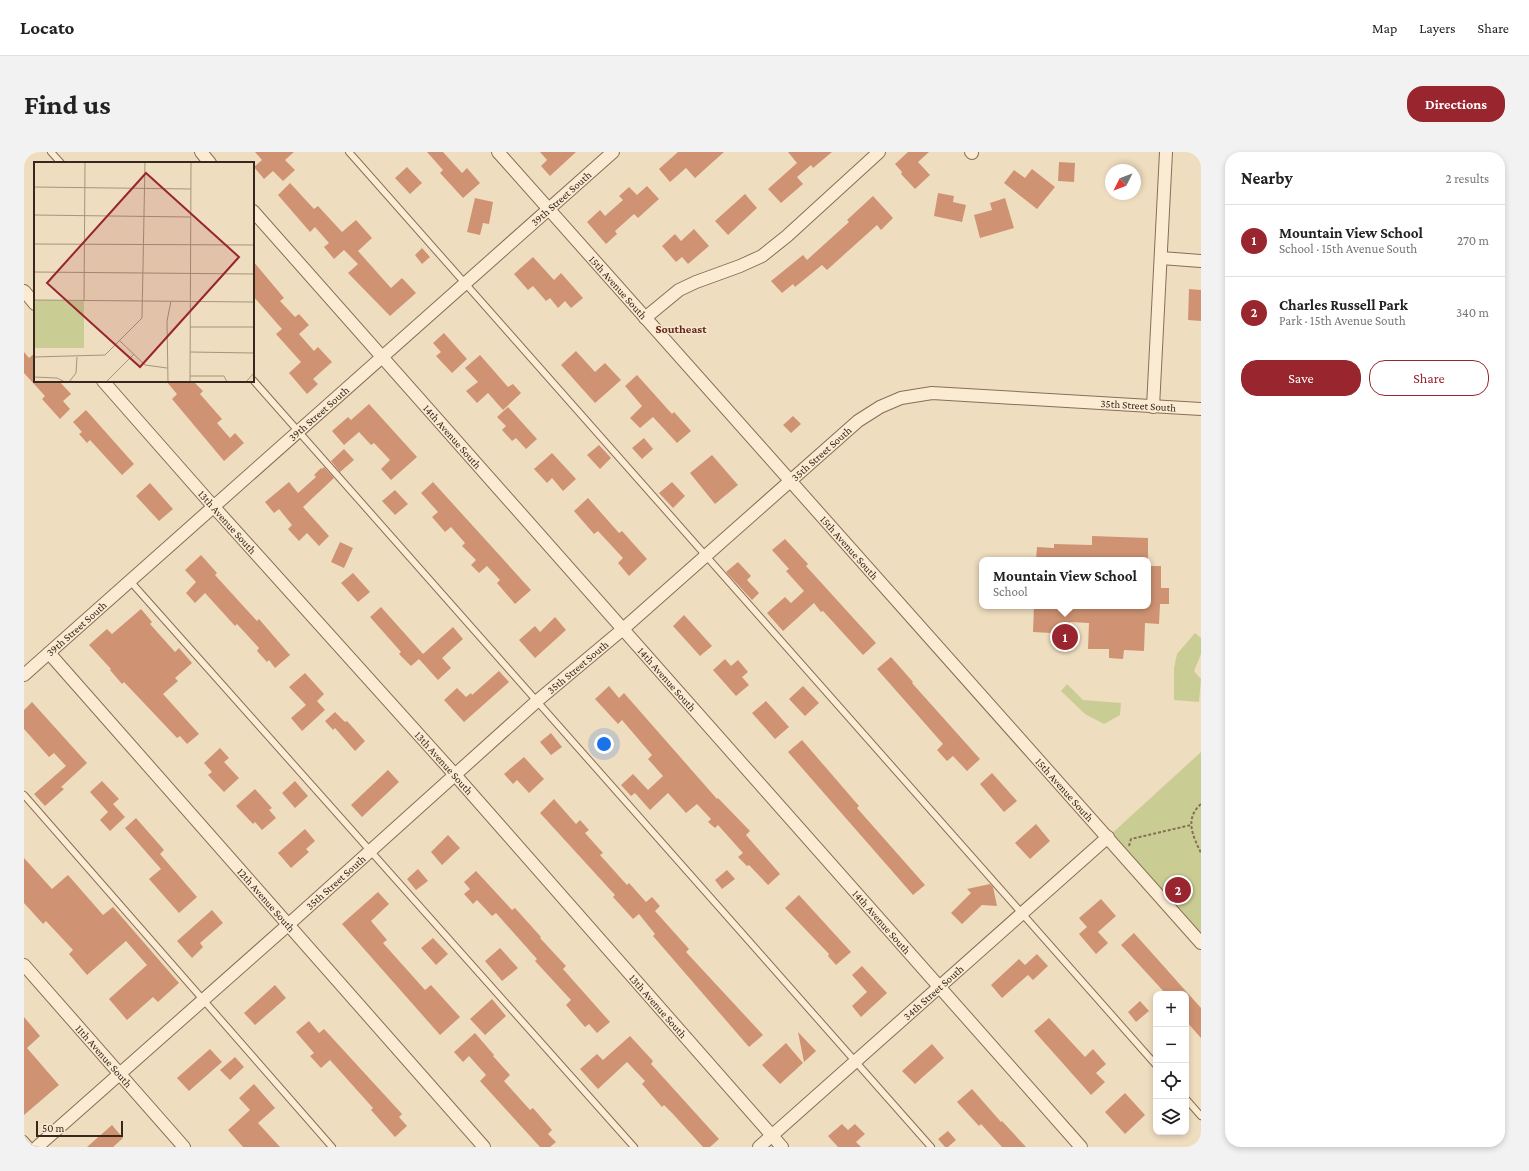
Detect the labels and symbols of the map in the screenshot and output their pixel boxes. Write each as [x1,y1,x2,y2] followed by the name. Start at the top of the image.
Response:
[34,162,254,382] inset map
[1105,164,1141,200] north arrow
[528,168,593,228] street label: 39th Street South
[587,253,650,322] street label: 15th Avenue South
[656,322,707,336] district label: Southeast
[286,384,351,443] street label: 39th Street South
[1100,397,1177,414] street label: 35th Street South
[421,402,484,471] street label: 14th Avenue South
[789,424,854,483] street label: 35th Street South
[196,488,259,556] street label: 13th Avenue South
[818,513,881,582] street label: 15th Avenue South
[44,599,109,658] street label: 39th Street South
[1052,622,1078,652] pin: 1
[545,638,611,696] street label: 35th Street South
[636,645,699,714] street label: 14th Avenue South
[413,729,476,797] street label: 13th Avenue South
[594,734,614,754] your location
[1033,755,1096,824] street label: 15th Avenue South
[303,852,368,912] street label: 35th Street South
[235,866,298,934] street label: 12th Avenue South
[1165,875,1191,905] pin: 2
[850,887,913,956] street label: 14th Avenue South
[901,962,966,1022] street label: 34th Street South
[627,972,689,1041] street label: 13th Avenue South
[73,1022,135,1090] street label: 11th Avenue South
[36,1119,123,1138] scale bar

